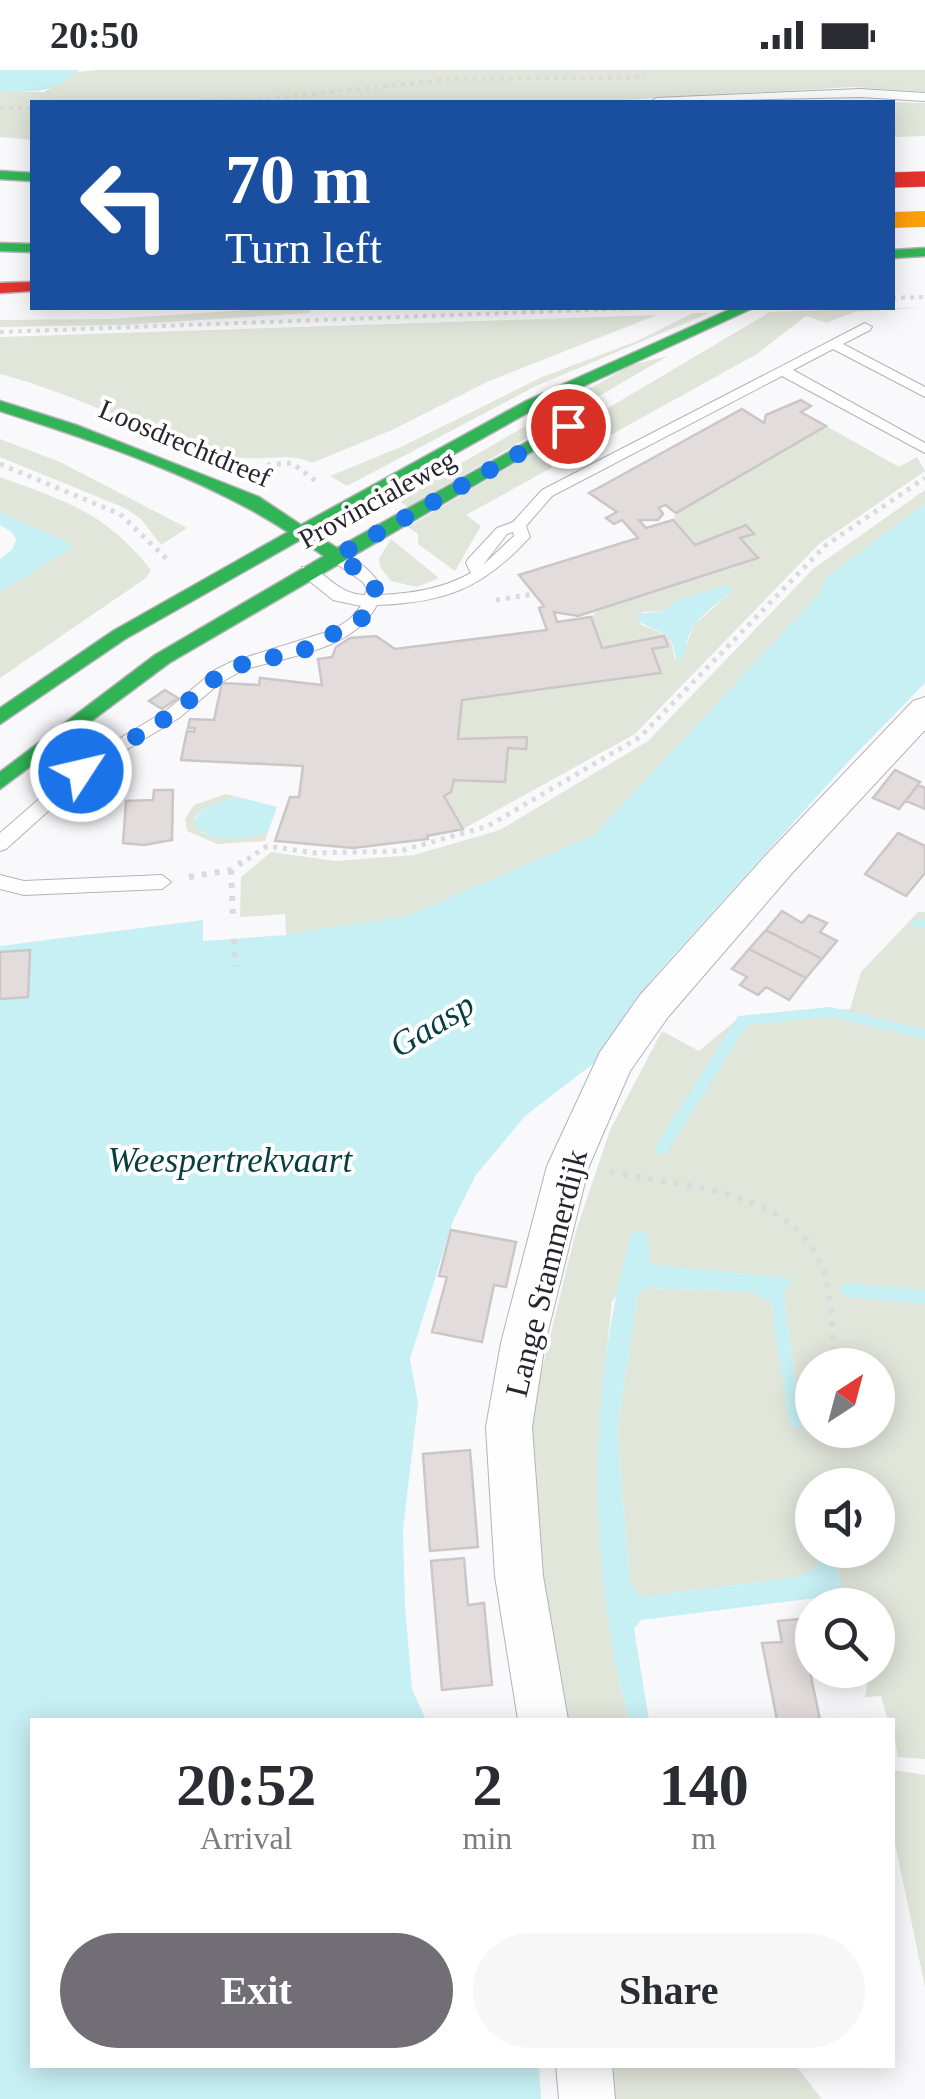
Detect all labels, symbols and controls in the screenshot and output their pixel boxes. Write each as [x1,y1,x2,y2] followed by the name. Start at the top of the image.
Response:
[50,14,139,56] text: 20:50
[60,140,190,270] icon: left
[225,141,371,218] text: 70 m
[225,223,382,273] text: Turn left
[526,384,611,469] pin
[95,393,276,493] street label: Loosdrechtdreef
[541,399,596,454] icon: arrive
[293,443,461,555] street label: Provincialeweg
[29,719,133,823] position arrow
[383,985,481,1065] water label: Gaasp
[108,1141,353,1180] water label: Weespertrekvaart
[498,1146,594,1400] street label: Lange Stammerdijk
[795,1348,895,1448] north arrow
[795,1348,895,1688] map controls
[795,1468,895,1568] button: sound
[795,1588,895,1688] button: search
[176,1752,316,1818] text: 20:52
[472,1752,502,1818] text: 2
[659,1752,749,1818] text: 140
[200,1820,292,1856] text: Arrival
[463,1820,512,1856] text: min
[691,1820,716,1856] text: m
[60,1933,453,2048] button: Exit
[473,1933,865,2048] button: Share

